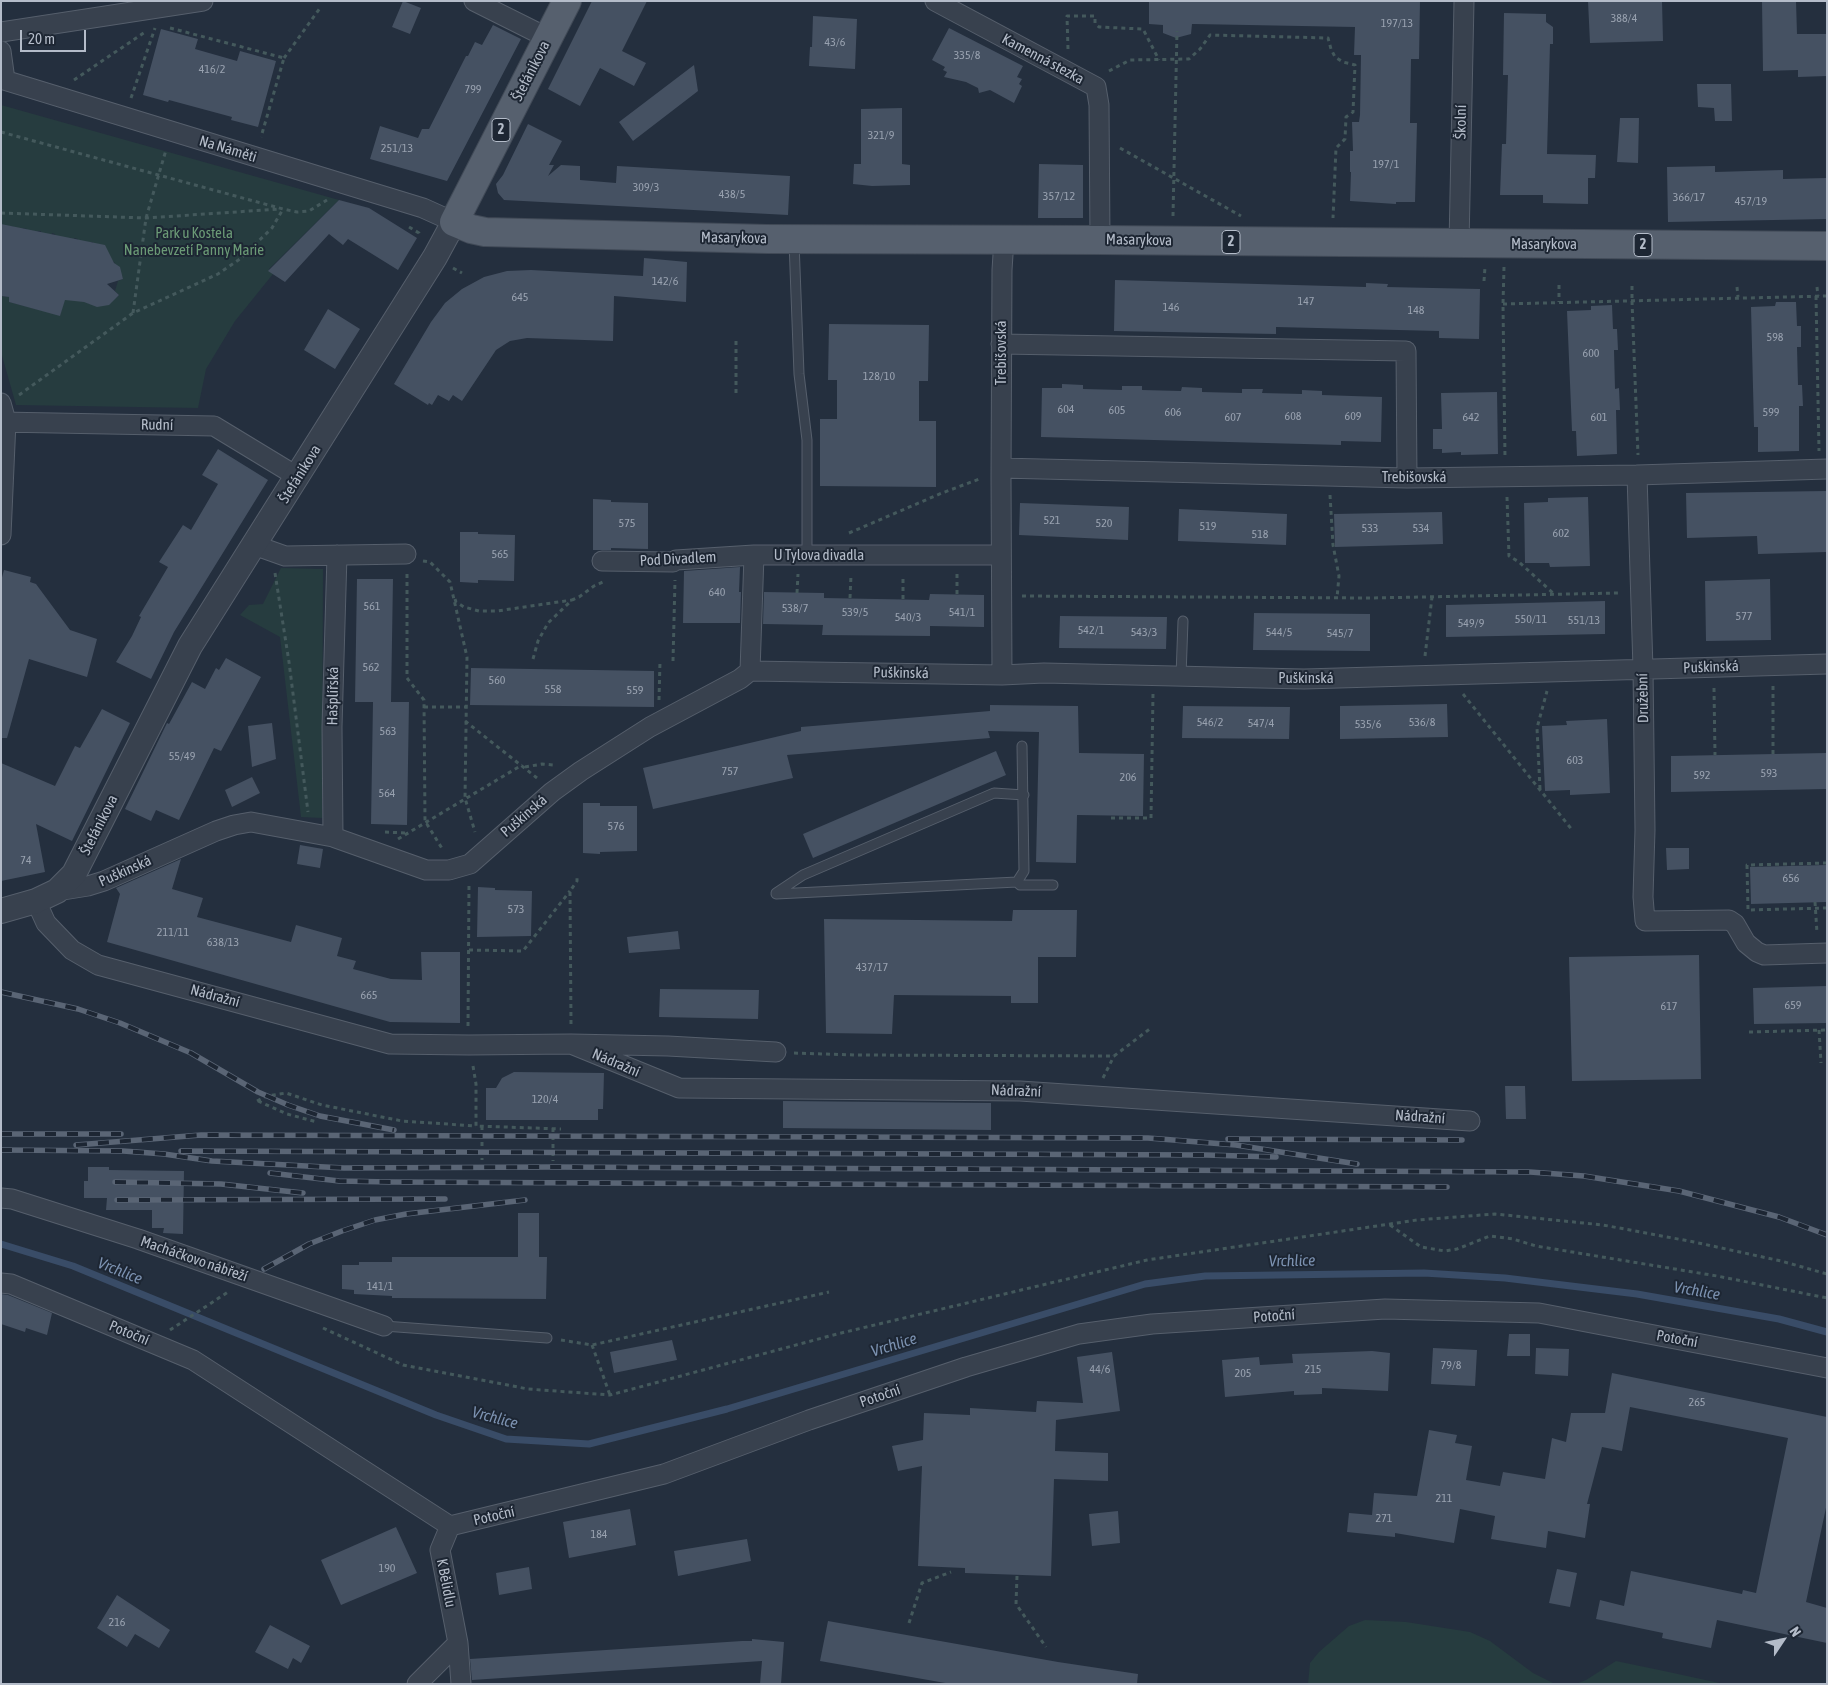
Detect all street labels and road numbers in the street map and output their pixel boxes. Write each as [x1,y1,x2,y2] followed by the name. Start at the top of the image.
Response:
[999,30,1087,88] street label: Kamenná stezka
[508,38,554,104] street label: Štefánikova
[1452,105,1470,139] street label: Školní
[492,118,510,142] road number: 2
[197,132,259,166] street label: Na Náměti
[701,228,767,248] street label: Masarykova
[1106,230,1172,250] street label: Masarykova
[1222,230,1240,253] road number: 2
[1634,234,1652,256] road number: 2
[1511,235,1577,253] street label: Masarykova
[992,321,1010,385] street label: Trebišovská
[141,416,173,434] street label: Rudní
[275,442,325,506] street label: Štefánikova
[1382,468,1446,486] street label: Trebišovská
[774,546,864,564] street label: U Tylova divadla
[639,548,717,570] street label: Pod Divadlem
[1683,657,1739,677] street label: Puškinská
[873,664,929,682] street label: Puškinská
[323,666,343,726] street label: Hašplířská
[1278,669,1334,687] street label: Puškinská
[1634,673,1652,723] street label: Družební
[497,791,551,841] street label: Puškinská
[76,792,122,858] street label: Štefánikova
[96,851,154,891] street label: Puškinská
[188,981,242,1011] street label: Nádražní
[589,1045,643,1081] street label: Nádražní
[991,1081,1041,1101] street label: Nádražní
[1394,1106,1446,1128] street label: Nádražní
[138,1232,250,1286] street label: Macháčkovo nábřeží
[1253,1306,1295,1326] street label: Potoční
[106,1317,152,1349] street label: Potoční
[1655,1327,1699,1351] street label: Potoční
[857,1381,903,1411] street label: Potoční
[472,1503,516,1529] street label: Potoční
[432,1557,460,1609] street label: K Bělidlu

